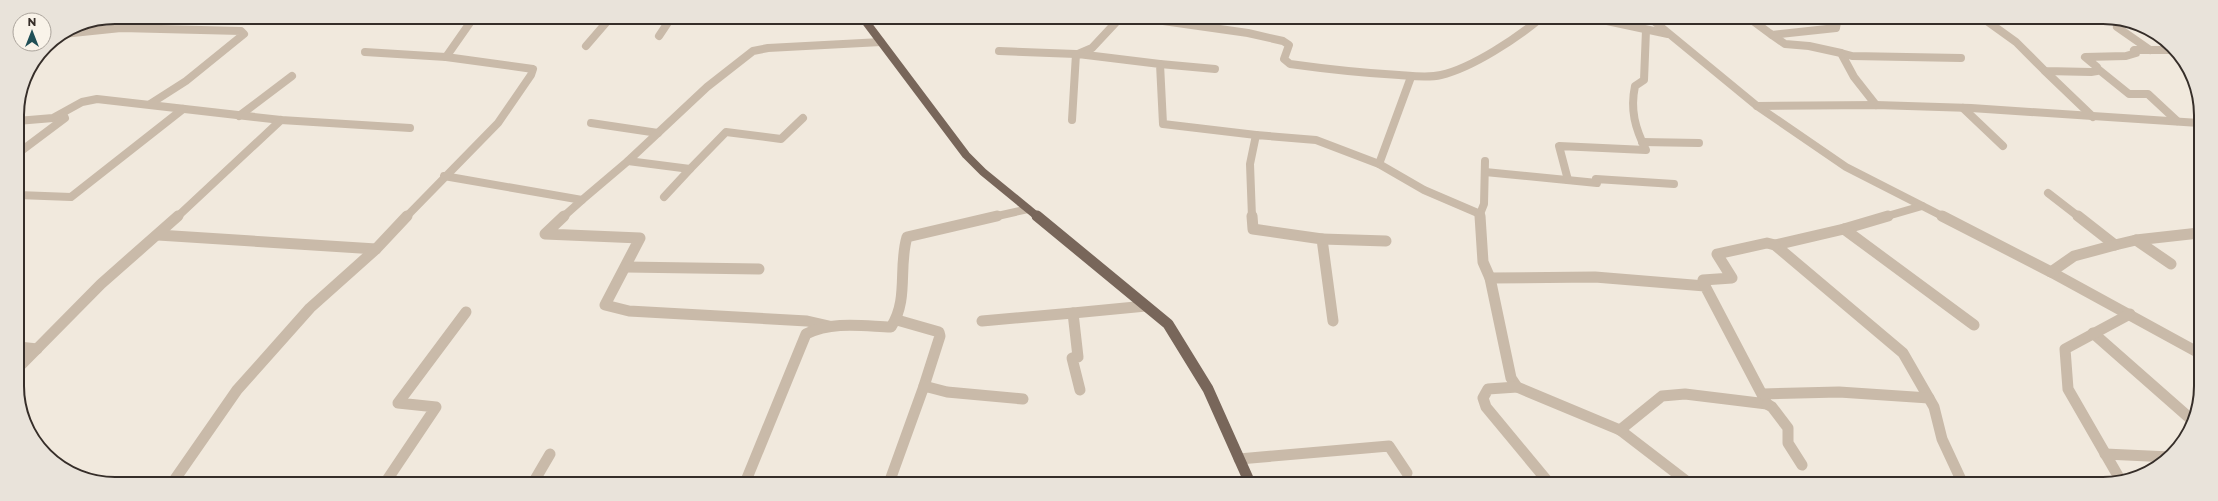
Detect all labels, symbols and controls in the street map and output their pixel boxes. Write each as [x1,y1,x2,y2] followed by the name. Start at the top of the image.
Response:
[12,12,52,52] north arrow
[28,15,36,29] text: N

